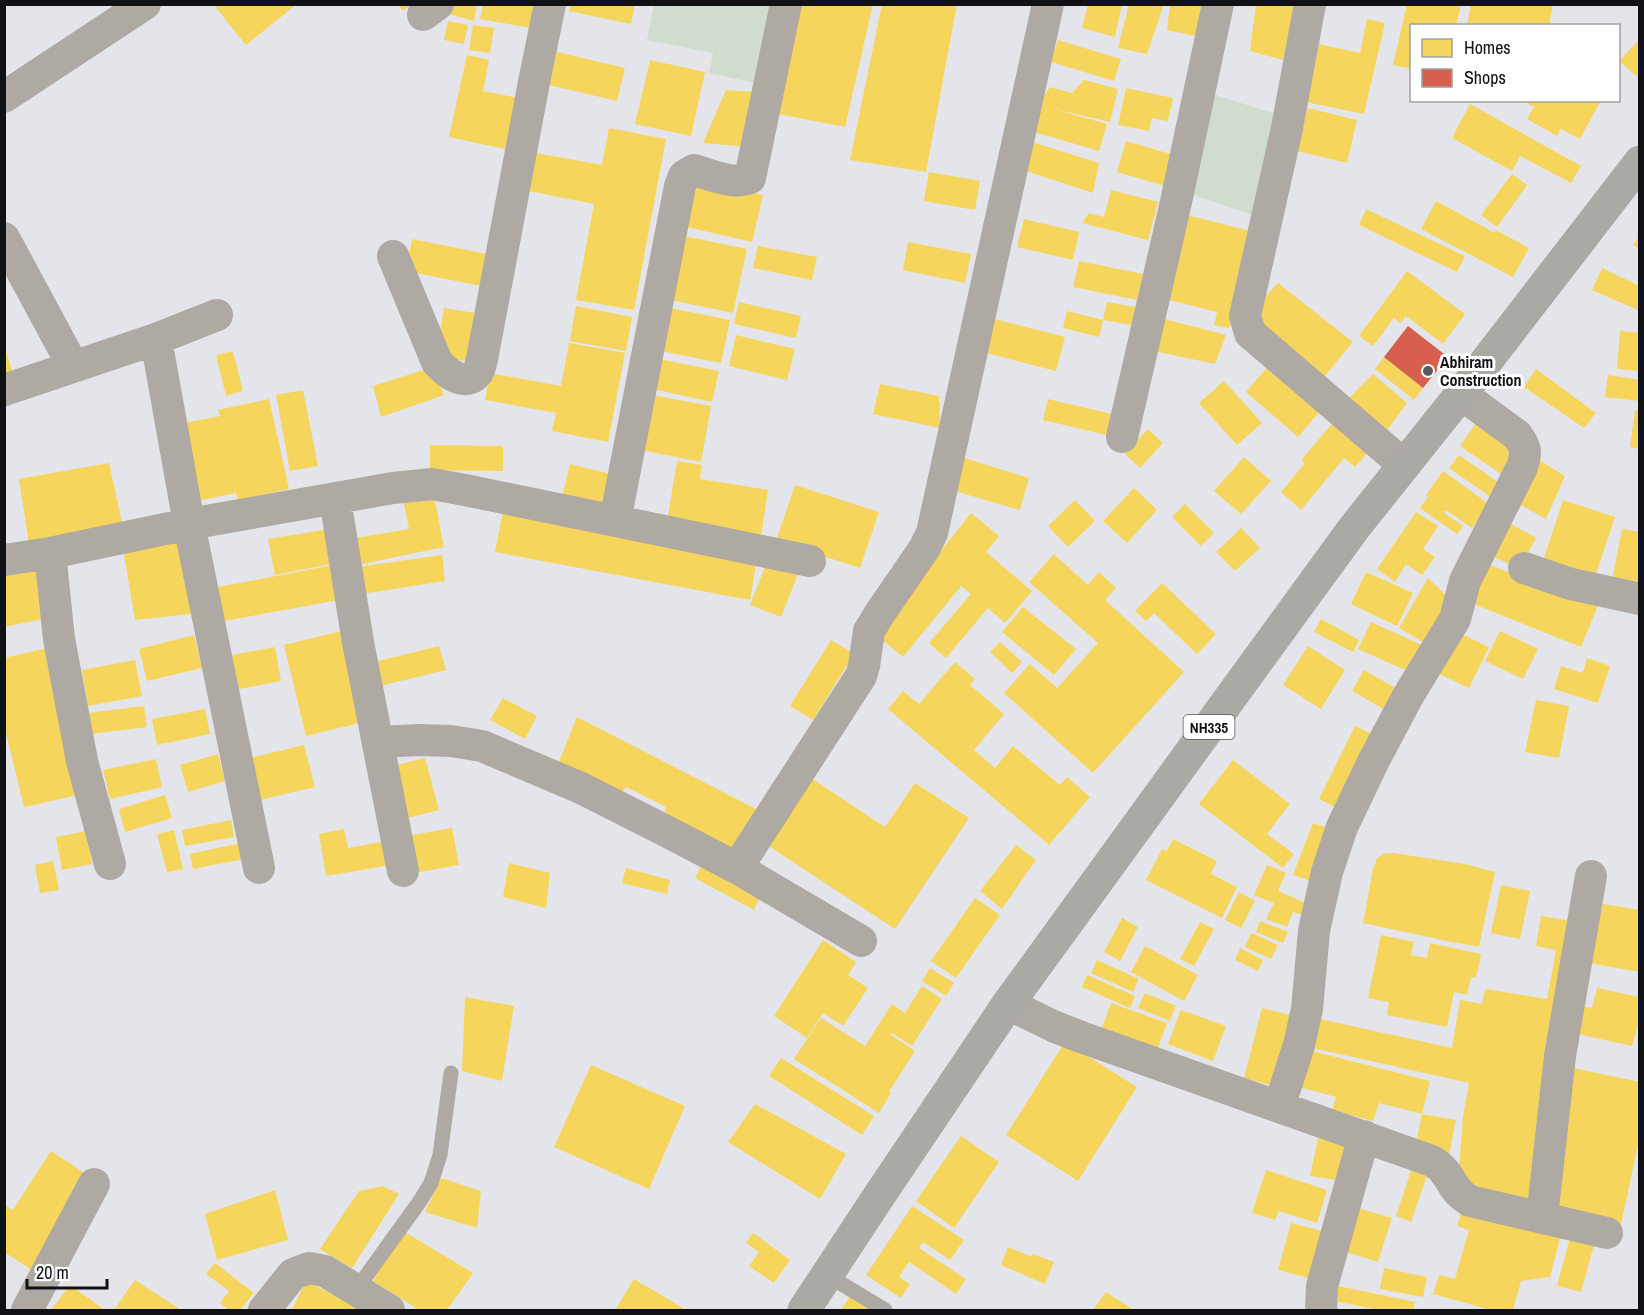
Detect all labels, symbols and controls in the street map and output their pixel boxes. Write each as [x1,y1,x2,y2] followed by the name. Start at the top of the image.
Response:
[1410,24,1620,102] legend
[1464,35,1511,60] text: Homes
[1464,65,1506,90] text: Shops
[1440,351,1522,391] place label: Abhiram Construction
[1421,364,1435,378] marker: Abhiram Construction
[1184,715,1234,739] road number: NH335
[27,1252,106,1290] scale bar
[36,1260,69,1285] text: 20 m

